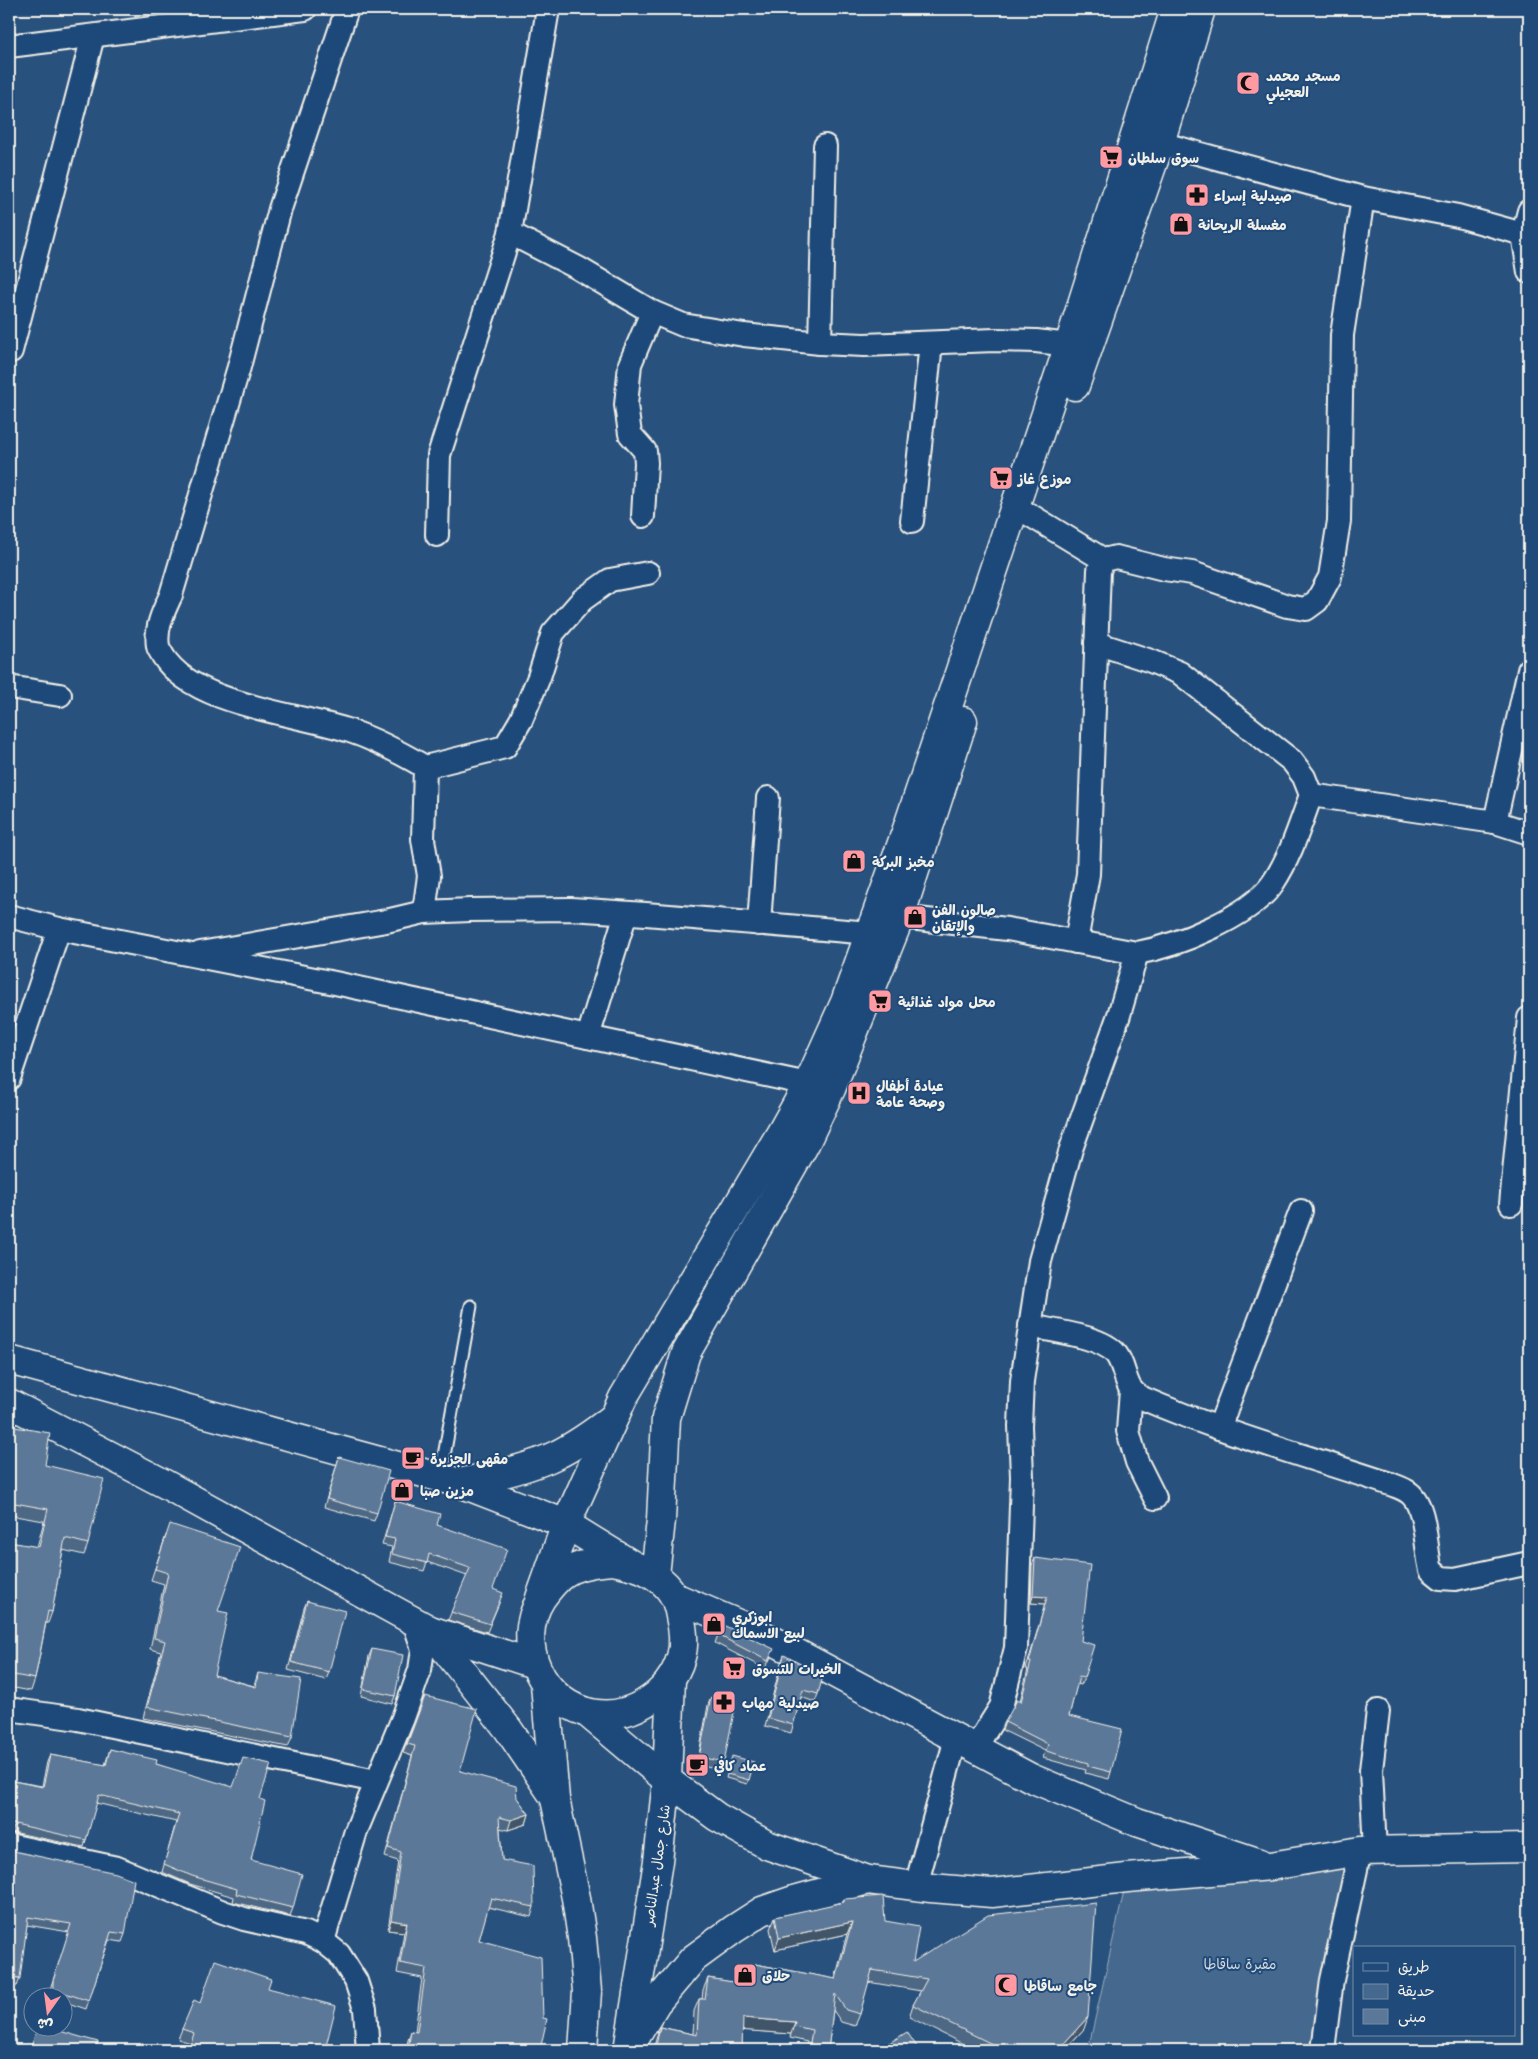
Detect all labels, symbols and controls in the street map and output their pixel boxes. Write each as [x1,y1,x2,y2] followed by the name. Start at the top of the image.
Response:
[1266,66,1341,105] place label: مسجد محمد العجيلي
[1235,70,1261,96] mosque icon: مسجد محمد العجيلي
[1098,144,1124,170] supermarket icon: سوق سلطان
[1128,148,1199,168] place label: سوق سلطان
[1184,182,1210,208] pharmacy icon: صيدلية إسراء
[1214,186,1292,206] place label: صيدلية إسراء
[1168,211,1194,237] shop icon: مغسلة الريحانة
[1198,215,1287,234] place label: مغسلة الريحانة
[988,465,1014,491] supermarket icon: موزع غاز
[1016,469,1071,489] place label: موزع غاز
[841,848,867,874] shop icon: مخبز البركة
[872,852,935,871] place label: مخبز البركة
[932,900,996,936] place label: صالون الفن والإتقان
[902,904,928,930] shop icon: صالون الفن والإتقان
[867,988,893,1014] supermarket icon: محل مواد غذائية
[898,992,996,1012] place label: محل مواد غذائية
[876,1076,945,1111] place label: عيادة أطفال وصحة عامة
[846,1080,872,1106] hospital icon: عيادة أطفال وصحة عامة
[400,1445,426,1471] cafe icon: مقهى الجزيرة
[430,1449,508,1468] place label: مقهى الجزيرة
[389,1477,415,1503] shop icon: مزين صبا
[420,1481,474,1500] place label: مزين صبا
[732,1607,805,1643] place label: ابوزكري لبيع اﻻسماك
[701,1611,727,1637] shop icon: ابوزكري لبيع اﻻسماك
[721,1655,747,1681] supermarket icon: الخيرات للتسوق
[752,1659,841,1679] place label: الخيرات للتسوق
[711,1689,737,1715] pharmacy icon: صيدلية مهاب
[742,1693,819,1712] place label: صيدلية مهاب
[684,1752,710,1778] cafe icon: عماد كافي
[714,1756,767,1777] place label: عماد كافي
[638,1803,675,1928] street label: شارع جمال عبدالناصر
[1353,1946,1516,2036] legend
[1204,1954,1276,1973] park label: مقبرة ساقاطا
[1398,1956,1430,1976] text: طريق
[732,1962,758,1988] shop icon: حلاق
[762,1966,790,1985] place label: حلاق
[993,1972,1019,1998] mosque icon: جامع ساقاطا
[1024,1976,1097,1996] place label: جامع ساقاطا
[1398,1980,1435,2000] text: حديقة
[22,1986,72,2036] north arrow
[1398,2006,1426,2027] text: مبنى
[35,2014,55,2036] text: ش

